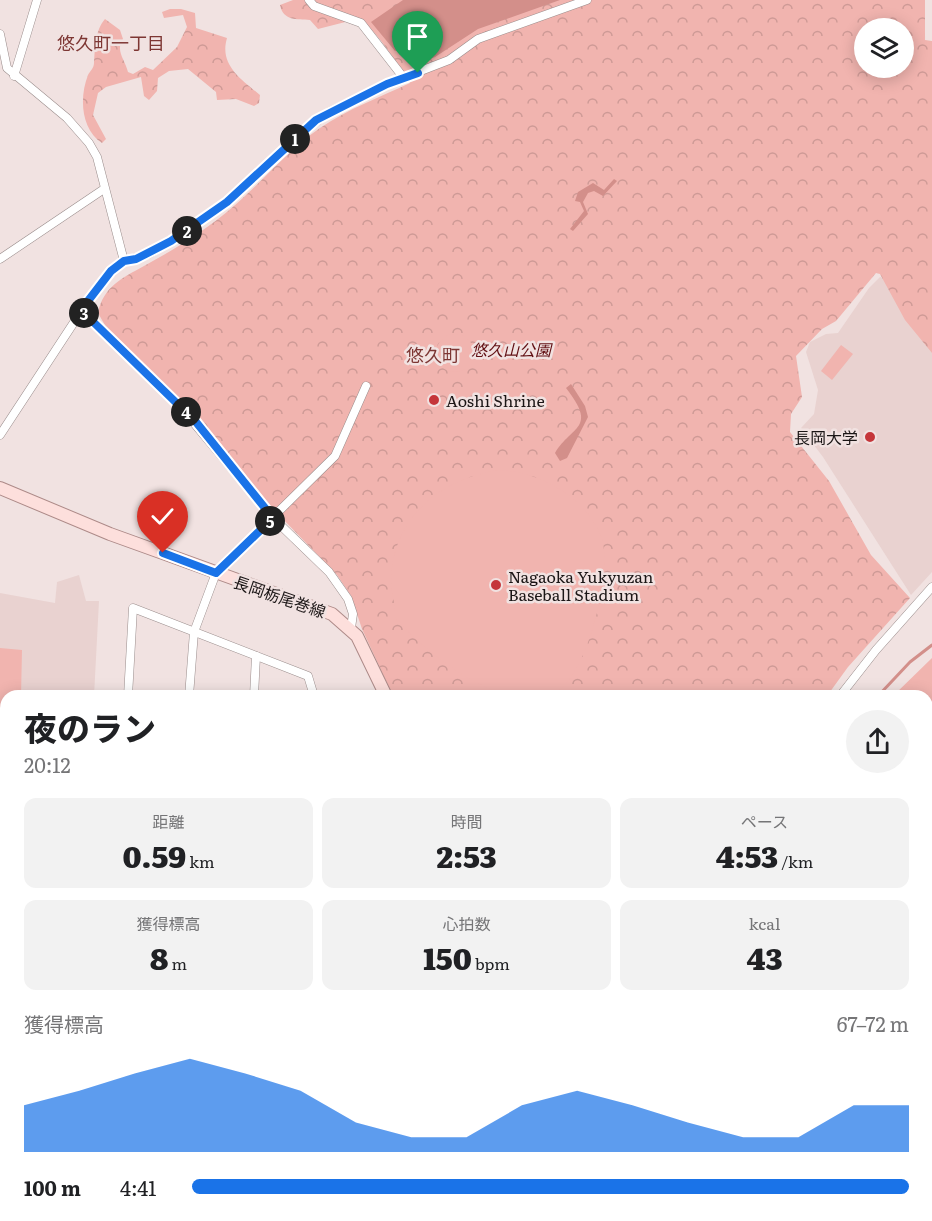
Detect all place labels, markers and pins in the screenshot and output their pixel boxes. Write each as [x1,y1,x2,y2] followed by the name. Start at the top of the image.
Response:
[392,11,443,73] pin
[280,124,310,154] pin: 1
[172,216,202,246] pin: 2
[69,298,99,328] pin: 3
[446,388,545,412] place label: Aoshi Shrine
[427,393,441,407] marker: Aoshi Shrine
[171,397,201,427] pin: 4
[794,425,858,449] place label: 長岡大学
[863,430,877,444] marker: 長岡大学
[137,491,188,553] pin
[255,506,285,536] pin: 5
[508,564,654,606] place label: Nagaoka Yukyuzan Baseball Stadium
[489,578,503,592] marker: Nagaoka Yukyuzan Baseball Stadium

